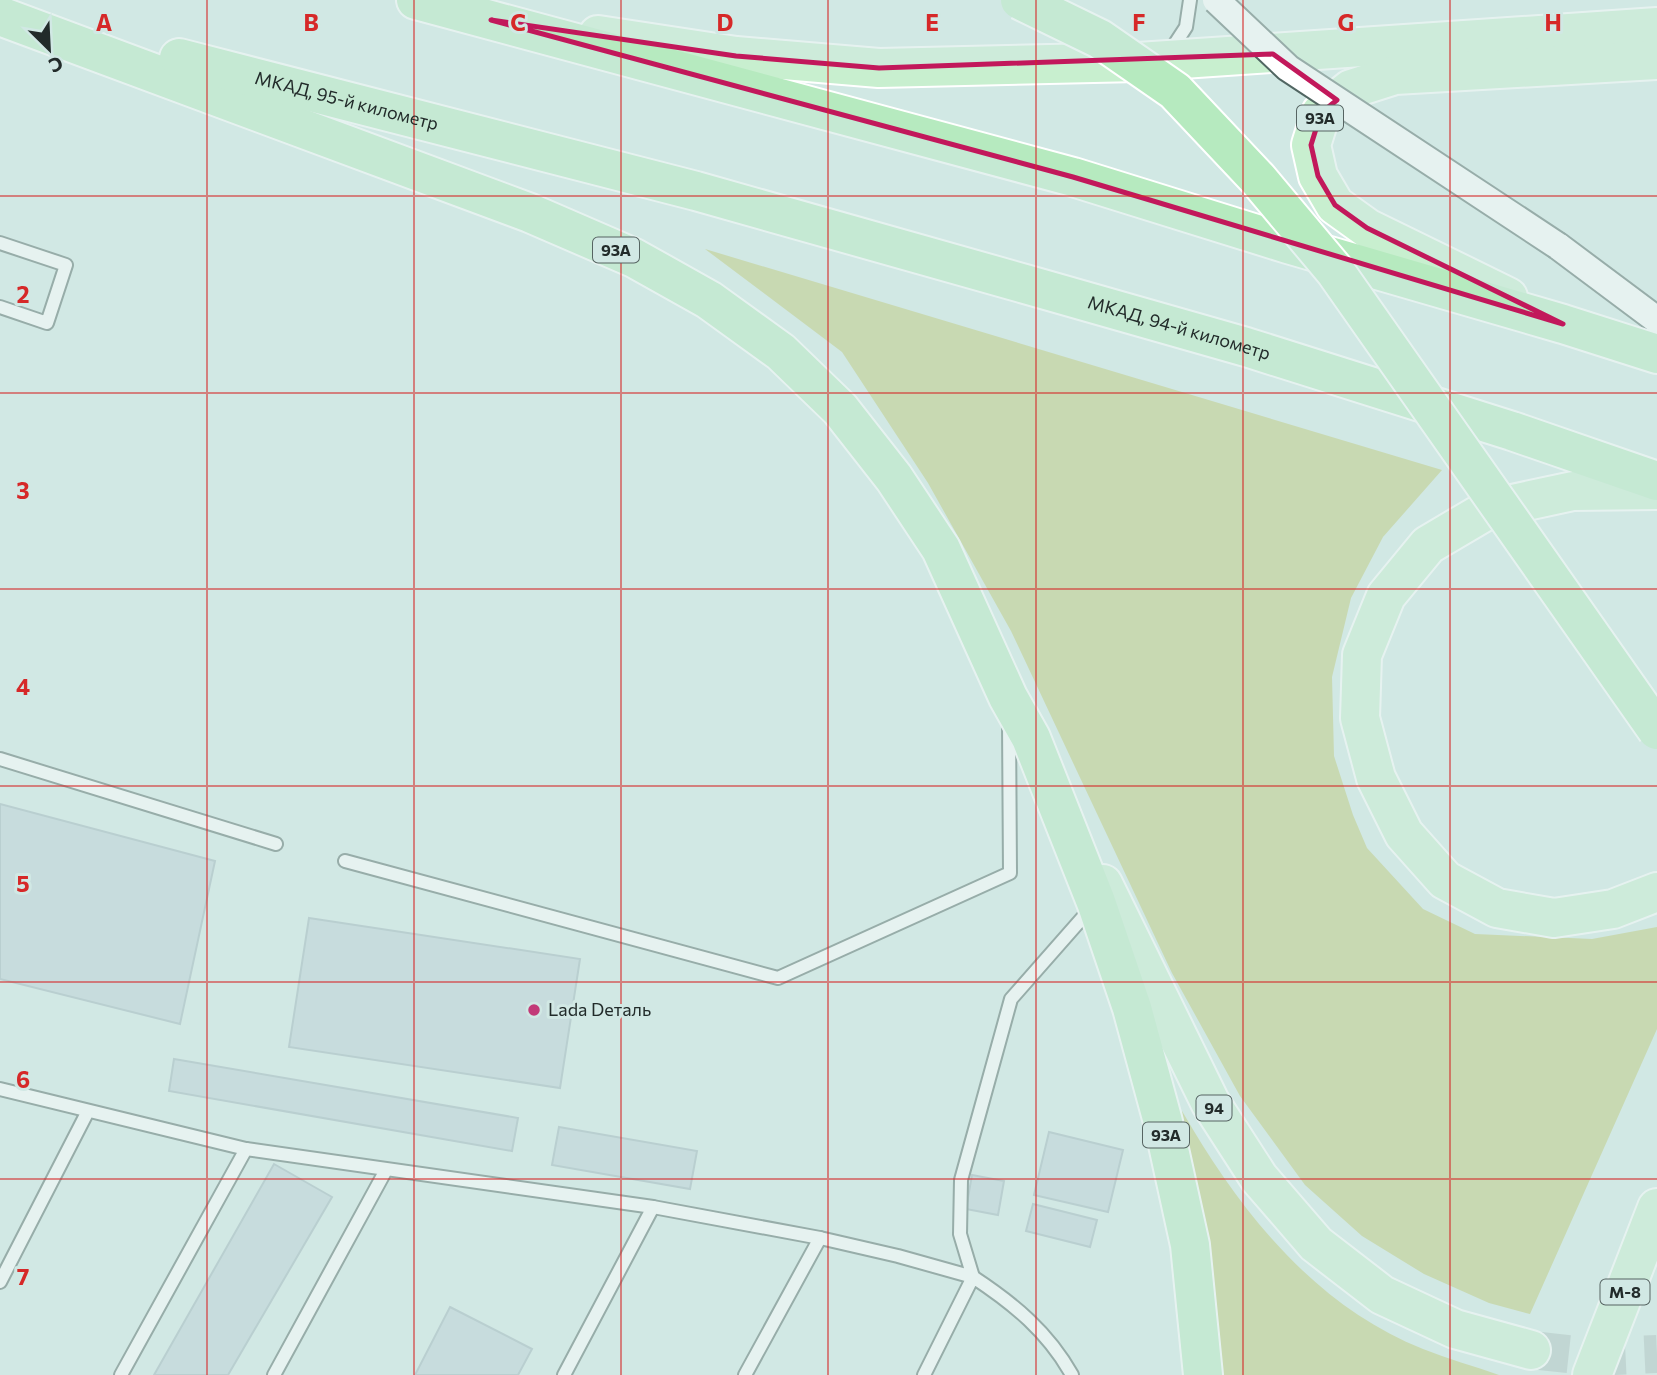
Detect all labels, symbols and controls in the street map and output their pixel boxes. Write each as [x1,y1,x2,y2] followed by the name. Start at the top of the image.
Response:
[96,8,113,36] text: A
[303,8,319,36] text: B
[510,8,526,36] text: C
[717,8,734,36] text: D
[925,8,939,36] text: E
[1132,8,1146,36] text: F
[1338,8,1354,36] text: G
[1544,8,1562,36] text: H
[14,14,84,84] north arrow
[46,52,67,78] text: С
[253,66,441,134] street label: МКАД, 95-й километр
[1297,106,1343,130] road number: 93A
[593,238,639,262] road number: 93A
[16,280,30,308] text: 2
[1086,290,1273,364] street label: МКАД, 94-й километр
[16,476,30,504] text: 3
[16,672,30,700] text: 4
[16,869,30,897] text: 5
[548,998,651,1020] place label: Lada Dеталь
[526,1002,542,1018] marker: Lada Dеталь
[16,1065,30,1093] text: 6
[1196,1096,1232,1120] road number: 94
[1143,1122,1189,1148] road number: 93A
[17,1262,29,1290] text: 7
[1600,1280,1650,1304] road number: М-8

